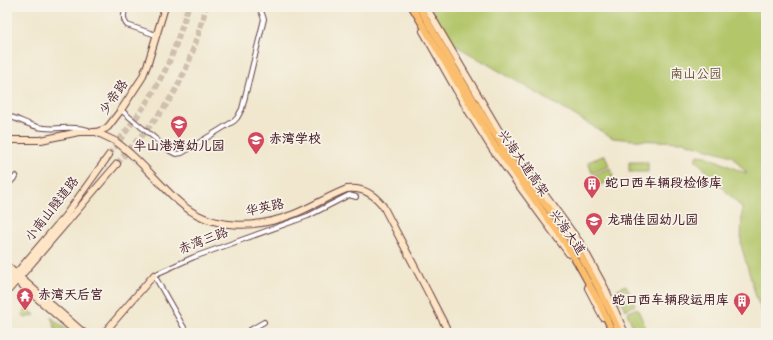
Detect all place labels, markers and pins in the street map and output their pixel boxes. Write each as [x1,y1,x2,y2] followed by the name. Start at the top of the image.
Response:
[169,114,189,139] school or university icon: 半山港湾幼儿园
[246,130,266,155] school or university icon: 赤湾学校
[269,132,321,148] place label: 赤湾学校
[133,139,225,155] place label: 半山港湾幼儿园
[582,174,602,199] building icon: 蛇口西车辆段检修库
[605,175,722,192] place label: 蛇口西车辆段检修库
[584,211,604,236] school or university icon: 龙瑞佳园幼儿园
[607,212,698,229] place label: 龙瑞佳园幼儿园
[15,286,35,311] temple icon: 赤湾天后宫
[38,288,103,304] place label: 赤湾天后宫
[732,291,752,316] building icon: 蛇口西车辆段运用库
[612,292,729,309] place label: 蛇口西车辆段运用库

